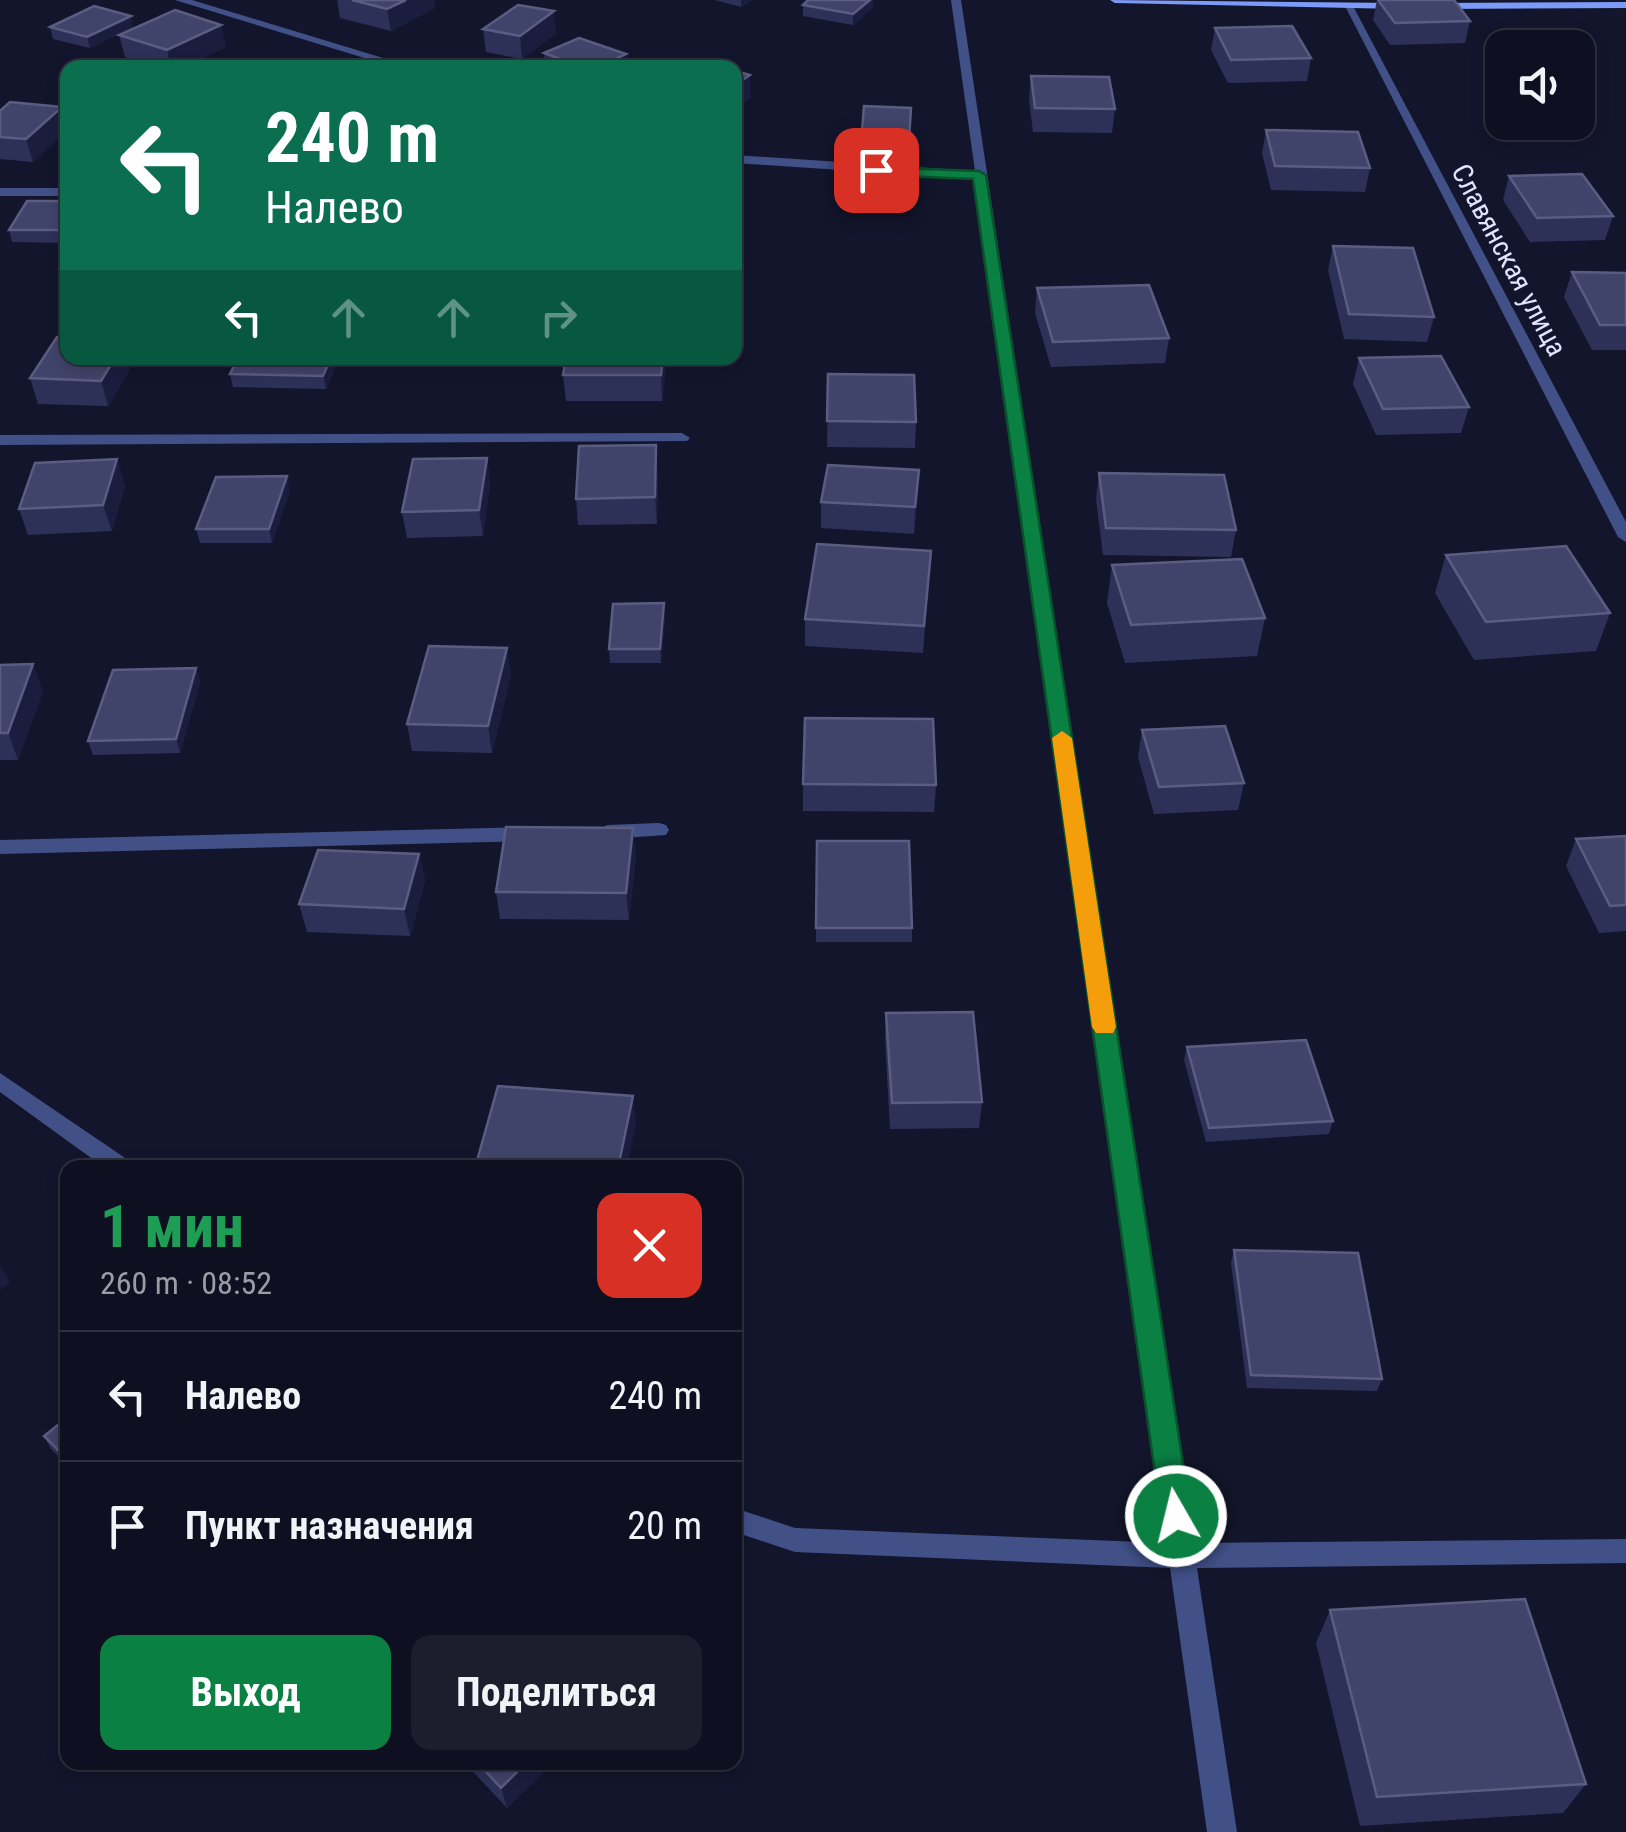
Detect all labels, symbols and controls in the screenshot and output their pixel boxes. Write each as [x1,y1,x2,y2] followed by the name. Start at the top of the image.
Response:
[1485,30,1595,140] map controls
[1485,30,1595,140] button: sound
[265,97,439,179] text: 240 m
[100,100,230,230] icon: left
[834,128,919,213] pin
[849,143,904,198] icon: arrive
[1444,158,1574,362] street label: Славянская улица
[265,181,404,234] text: Налево
[216,290,271,345] icon: left
[321,290,376,345] icon: ahead
[426,290,481,345] icon: ahead
[531,290,586,345] icon: right
[100,1191,244,1262] text: 1 мин
[597,1193,702,1298] button: close
[100,1264,272,1302] text: 260 m · 08:52
[100,1369,155,1424] icon: left
[185,1374,301,1418] text: Налево
[608,1374,702,1418] text: 240 m
[1124,1464,1228,1568] position arrow
[100,1499,155,1554] icon: arrive
[185,1504,474,1548] text: Пункт назначения
[627,1504,702,1548] text: 20 m
[100,1635,391,1750] button: Выход
[411,1635,702,1750] button: Поделиться

